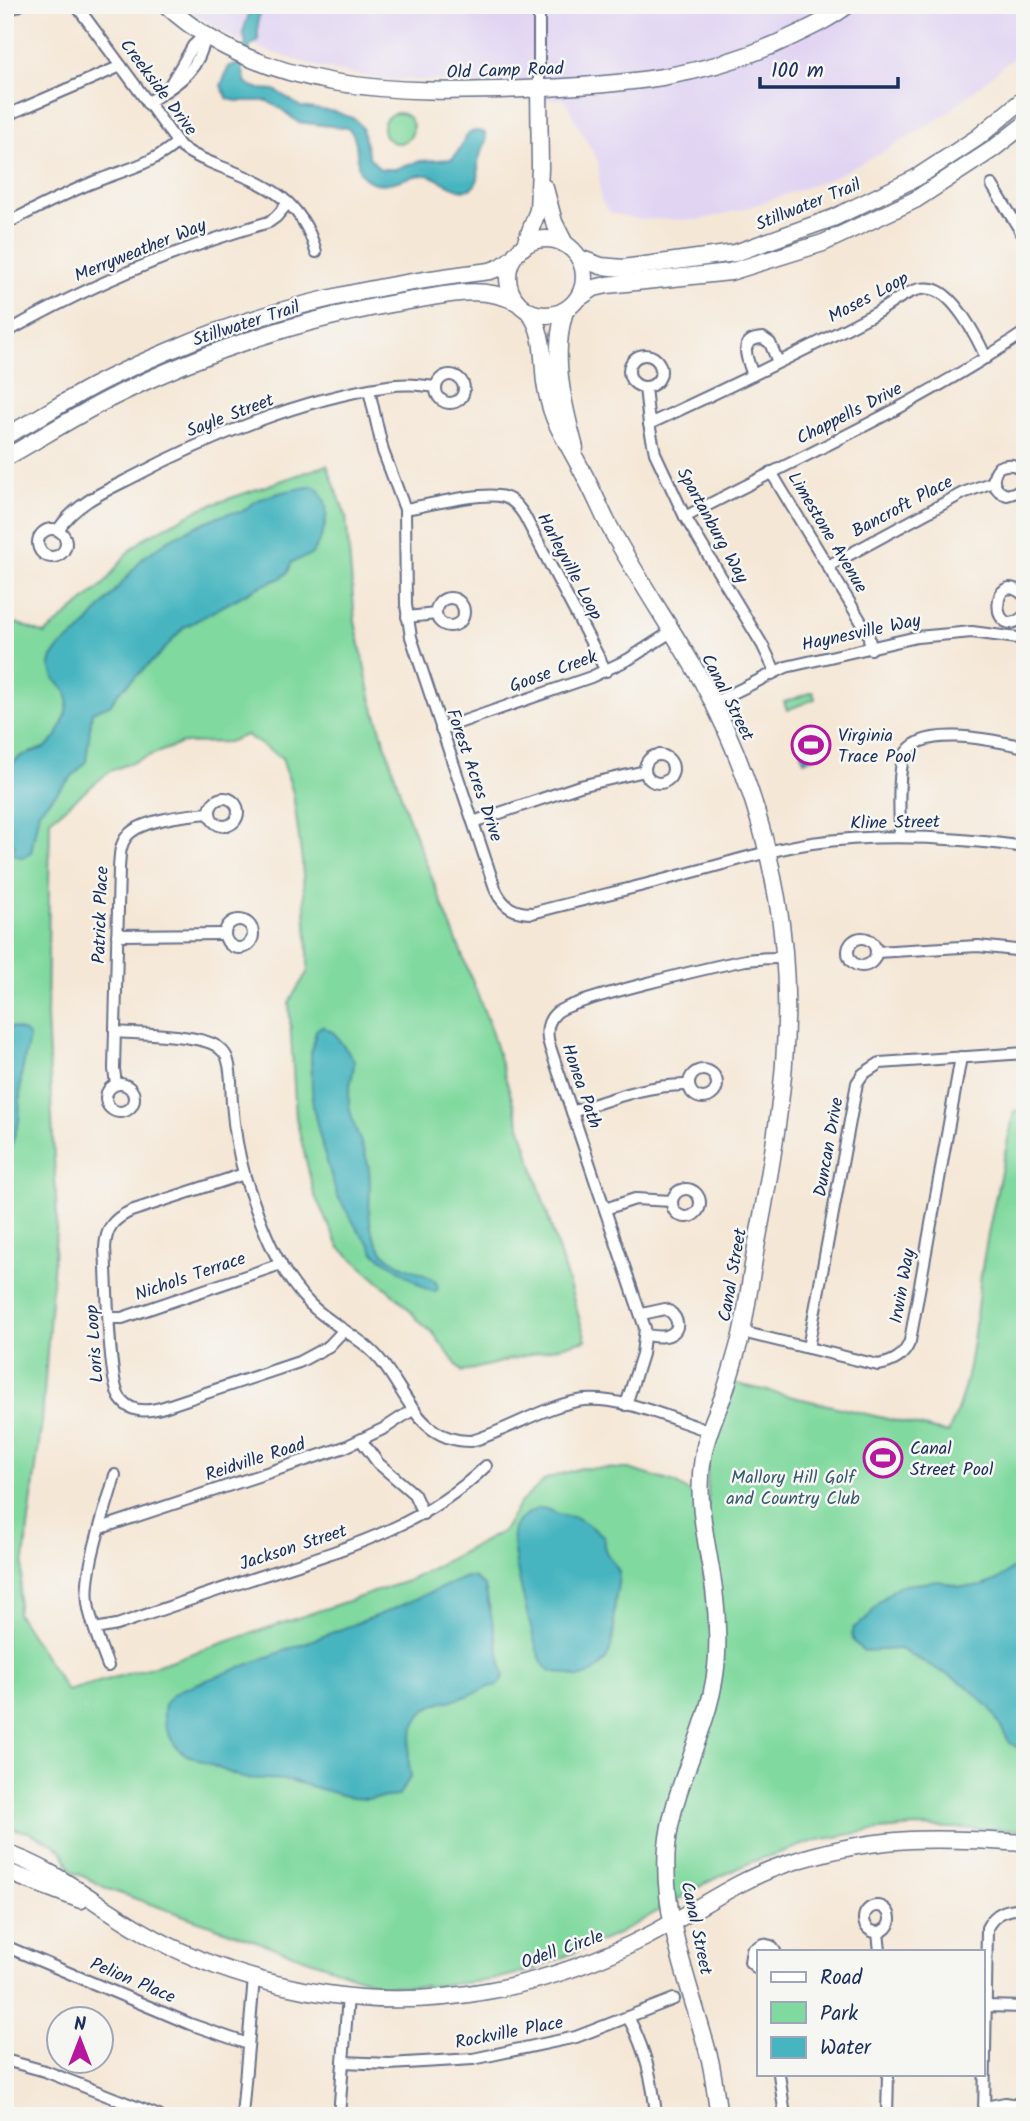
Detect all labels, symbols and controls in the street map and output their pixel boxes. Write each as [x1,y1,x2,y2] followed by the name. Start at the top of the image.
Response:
[112,33,204,143] street label: Creekside Drive
[760,46,899,90] scale bar
[446,55,565,88] street label: Old Camp Road
[771,55,824,88] text: 100 m
[752,171,866,240] street label: Stillwater Trail
[70,211,211,291] street label: Merryweather Way
[823,265,915,332] street label: Moses Loop
[189,293,304,355] street label: Stillwater Trail
[792,375,908,453] street label: Chappells Drive
[182,386,280,446] street label: Sayle Street
[668,463,756,589] street label: Spartanburg Way
[779,466,874,599] street label: Limestone Avenue
[847,468,959,546] street label: Bancroft Place
[528,508,609,626] street label: Harleyville Loop
[799,607,924,660] street label: Haynesville Way
[505,643,602,702] street label: Goose Creek
[692,649,762,747] street label: Canal Street
[437,705,510,846] street label: Forest Acres Drive
[838,722,916,772] place label: Virginia Trace Pool
[790,724,832,766] sports icon: Virginia Trace Pool
[850,808,941,839] street label: Kline Street
[85,866,118,964] street label: Patrick Place
[552,1040,609,1133] street label: Honea Path
[806,1095,852,1199] street label: Duncan Drive
[711,1225,756,1324] street label: Canal Street
[131,1245,250,1310] street label: Nichols Terrace
[883,1246,924,1326] street label: Irwin Way
[78,1304,113,1384] street label: Loris Loop
[202,1430,310,1490] street label: Reidville Road
[910,1435,994,1485] place label: Canal Street Pool
[862,1437,904,1479] sports icon: Canal Street Pool
[726,1464,860,1514] park label: Mallory Hill Golf and Country Club
[236,1517,352,1579] street label: Jackson Street
[672,1879,720,1979] street label: Canal Street
[517,1923,608,1978] street label: Odell Circle
[85,1950,180,2012] street label: Pelion Place
[757,1950,984,2076] legend
[820,1962,863,1995] text: Road
[820,1998,858,2031] text: Park
[46,2006,116,2076] north arrow
[453,2009,566,2058] street label: Rockville Place
[74,2010,86,2040] text: N
[820,2032,872,2065] text: Water

